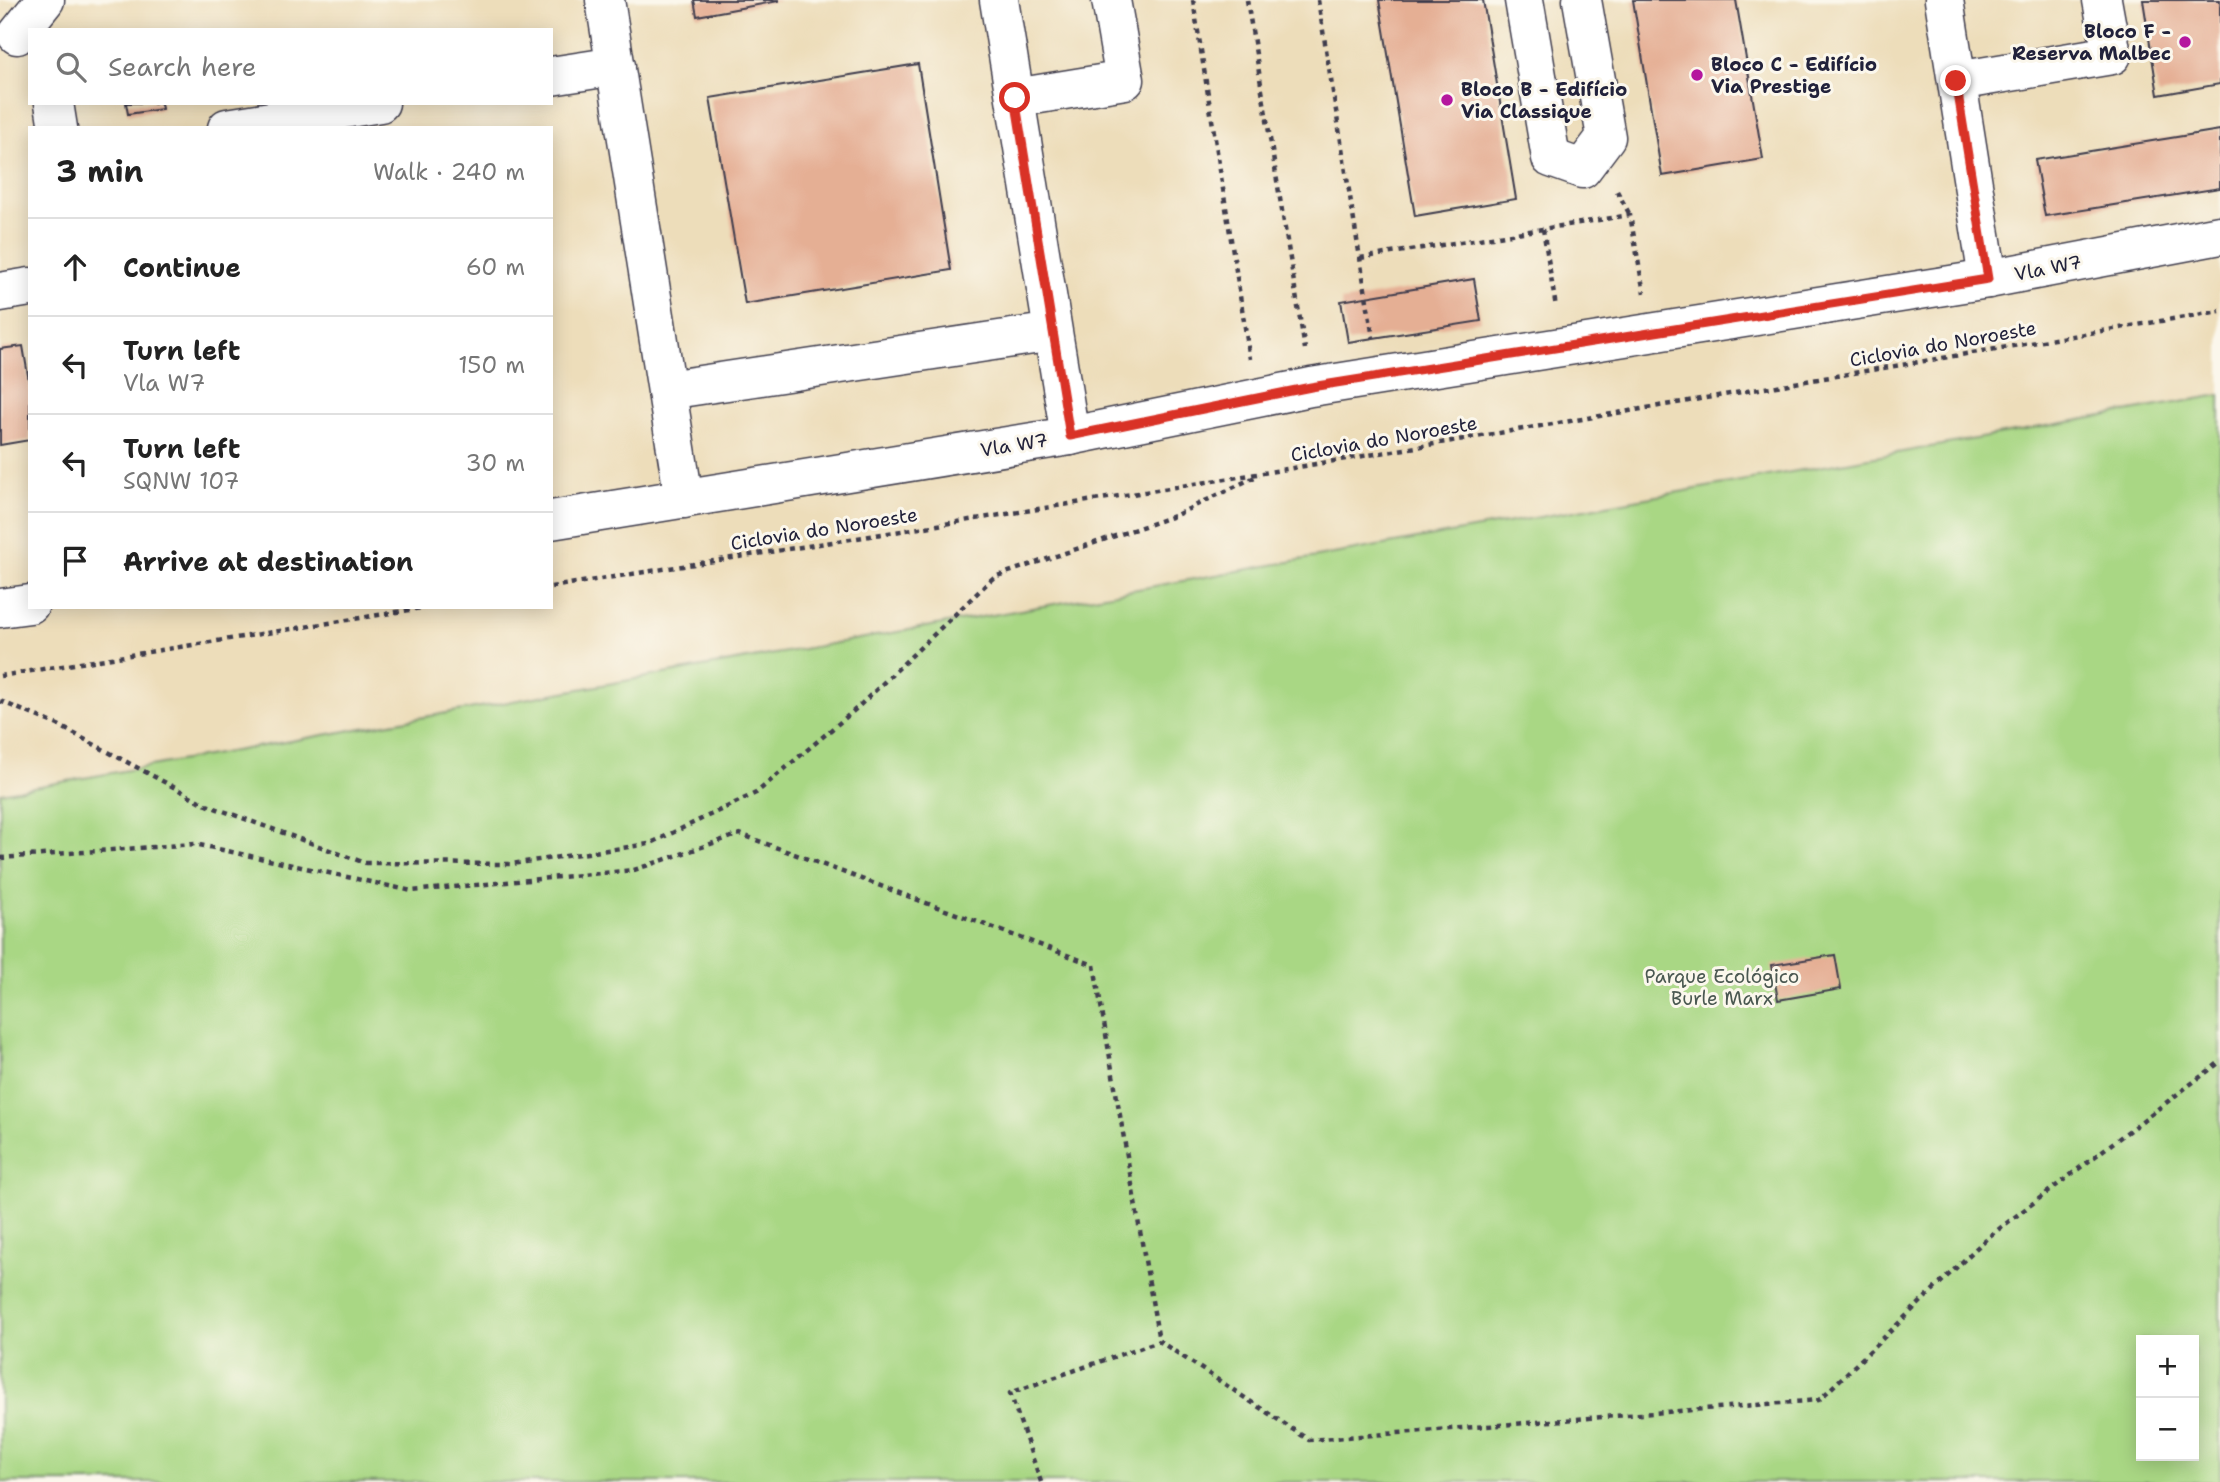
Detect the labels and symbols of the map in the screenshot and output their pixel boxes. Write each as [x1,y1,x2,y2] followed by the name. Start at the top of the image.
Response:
[2012,19,2171,66] place label: Bloco F - Reserva Malbec
[2177,34,2193,50] marker: Bloco F - Reserva Malbec
[1711,52,1877,99] place label: Bloco C - Edifício Via Prestige
[1940,65,1971,96] route end
[1689,67,1705,83] marker: Bloco C - Edifício Via Prestige
[1461,77,1627,124] place label: Bloco B - Edifício Via Classique
[999,82,1030,113] route start
[1439,92,1455,108] marker: Bloco B - Edifício Via Classique
[2012,249,2084,287] street label: Vla W7
[1848,315,2038,373] street label: Ciclovia do Noroeste
[1289,410,1479,468] street label: Ciclovia do Noroeste
[978,427,1050,463] street label: Vla W7
[729,502,919,556] street label: Ciclovia do Noroeste
[1645,964,1799,1011] park label: Parque Ecológico Burle Marx

